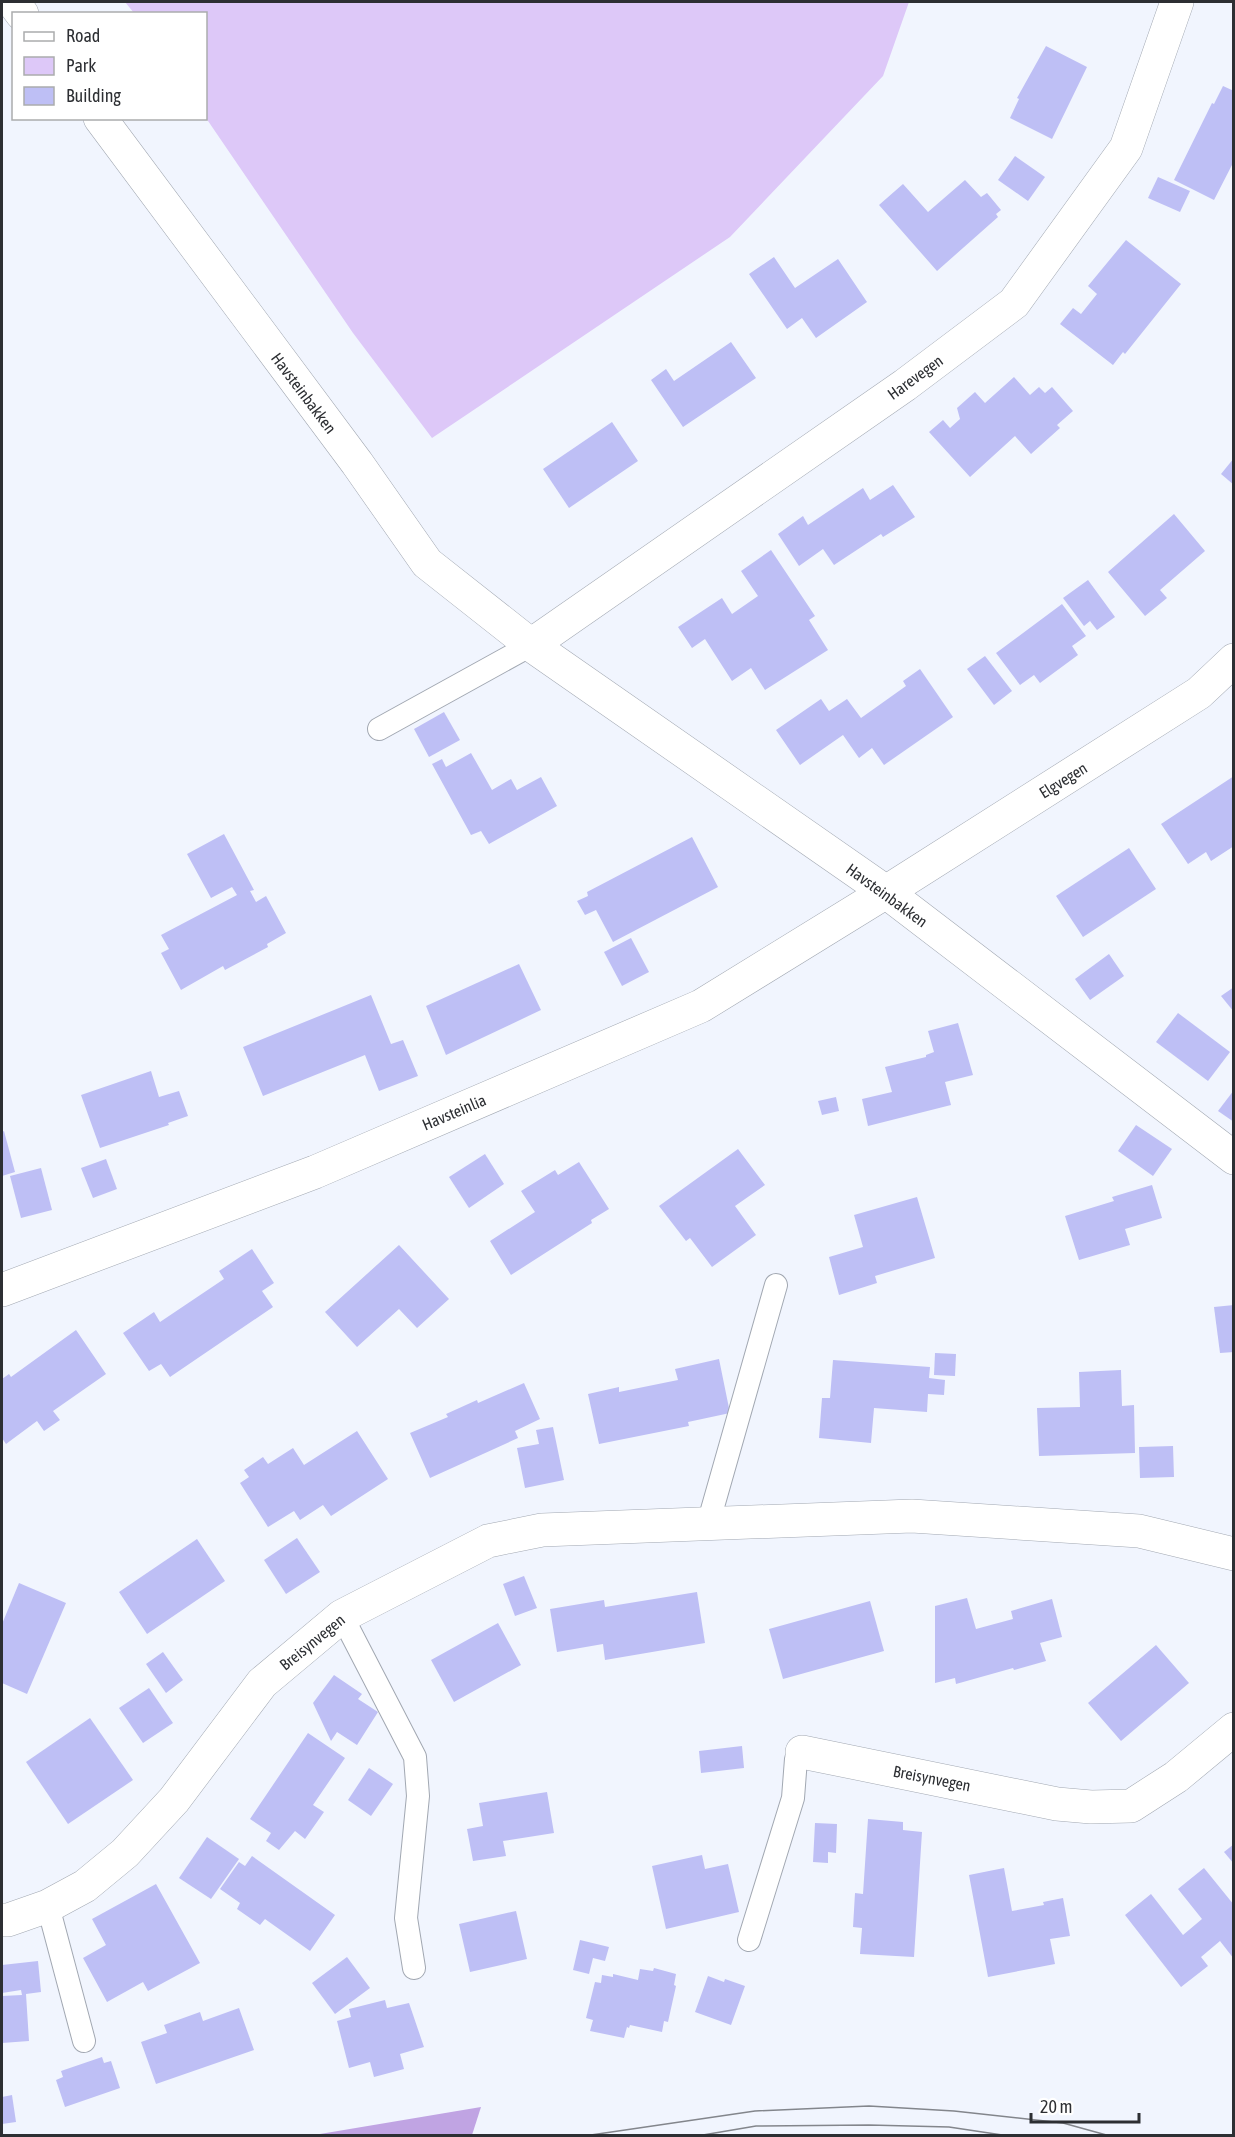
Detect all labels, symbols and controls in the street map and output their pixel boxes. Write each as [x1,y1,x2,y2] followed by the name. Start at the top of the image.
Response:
[12,12,207,120] legend
[66,25,100,46] text: Road
[66,55,96,76] text: Park
[66,85,121,106] text: Building
[268,349,340,437] street label: Havsteinbakken
[884,351,947,404] street label: Harevegen
[1036,758,1091,803] street label: Elgvegen
[843,860,931,930] street label: Havsteinbakken
[419,1091,489,1133] street label: Havsteinlia
[276,1610,349,1674] street label: Breisynvegen
[892,1762,972,1795] street label: Breisynvegen
[1031,2086,1139,2124] scale bar
[1040,2096,1072,2117] text: 20 m

